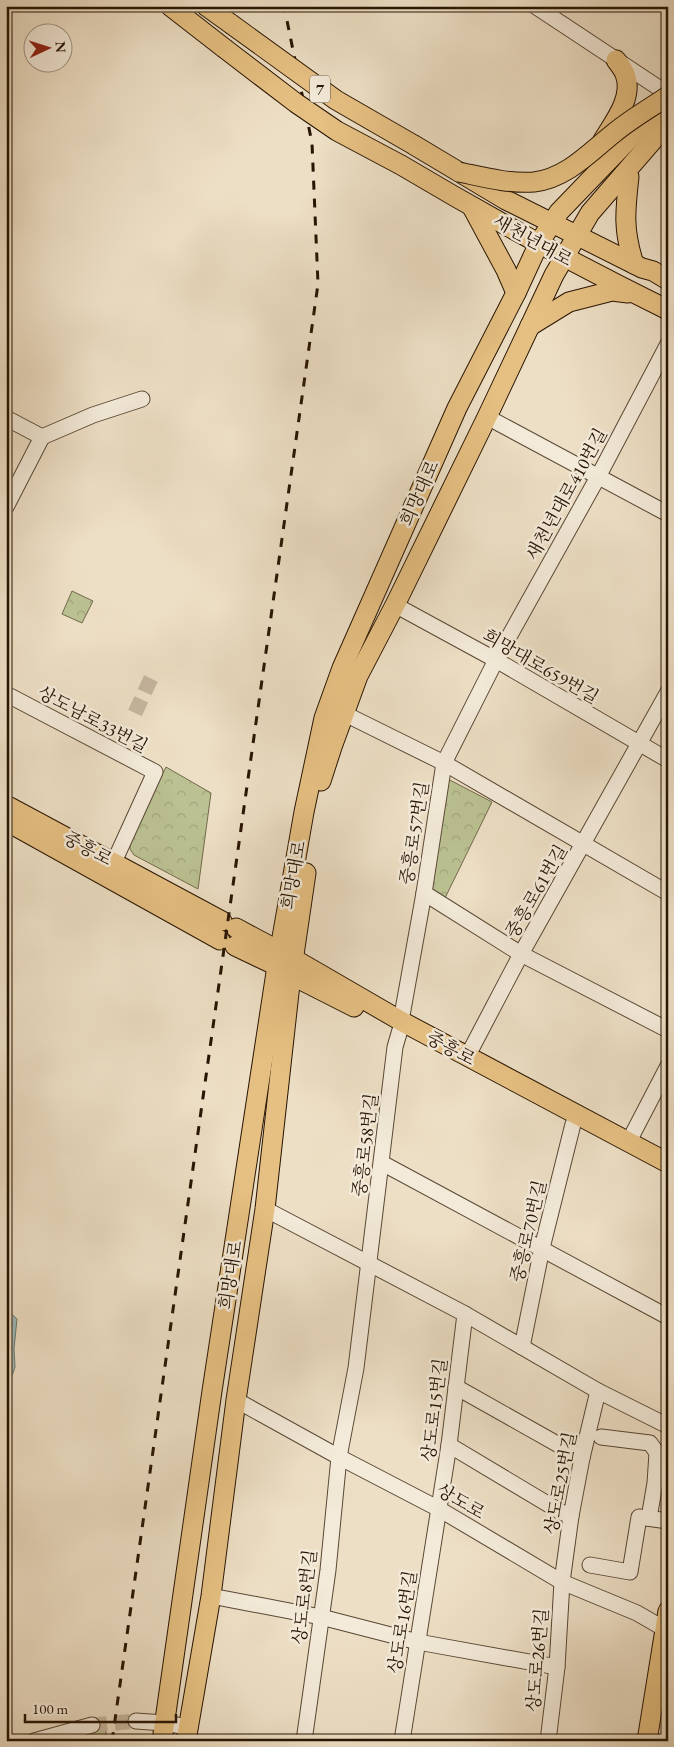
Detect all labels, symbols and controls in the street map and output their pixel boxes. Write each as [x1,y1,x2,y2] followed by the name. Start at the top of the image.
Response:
[22,22,72,72] north arrow
[52,41,70,54] text: N
[310,76,330,102] road number: 7
[489,209,577,271] street label: 새천년대로
[520,424,612,564] street label: 새천년대로410번길
[394,457,444,529] street label: 희망대로
[479,623,603,709] street label: 희망대로659번길
[34,680,152,758] street label: 상도남로33번길
[394,780,434,886] street label: 중흥로57번길
[60,826,116,870] street label: 중흥로
[276,839,310,911] street label: 희망대로
[500,840,572,942] street label: 중흥로61번길
[423,1026,479,1070] street label: 중흥로
[347,1092,383,1198] street label: 중흥로58번길
[505,1178,551,1284] street label: 중흥로70번길
[213,1239,247,1311] street label: 희망대로
[416,1357,452,1463] street label: 상도로15번길
[539,1430,581,1536] street label: 상도로25번길
[433,1478,489,1524] street label: 상도로
[287,1548,321,1646] street label: 상도로8번길
[382,1569,422,1675] street label: 상도로16번길
[521,1607,553,1713] street label: 상도로26번길
[25,1692,176,1724] scale bar
[32,1699,69,1718] text: 100 m

